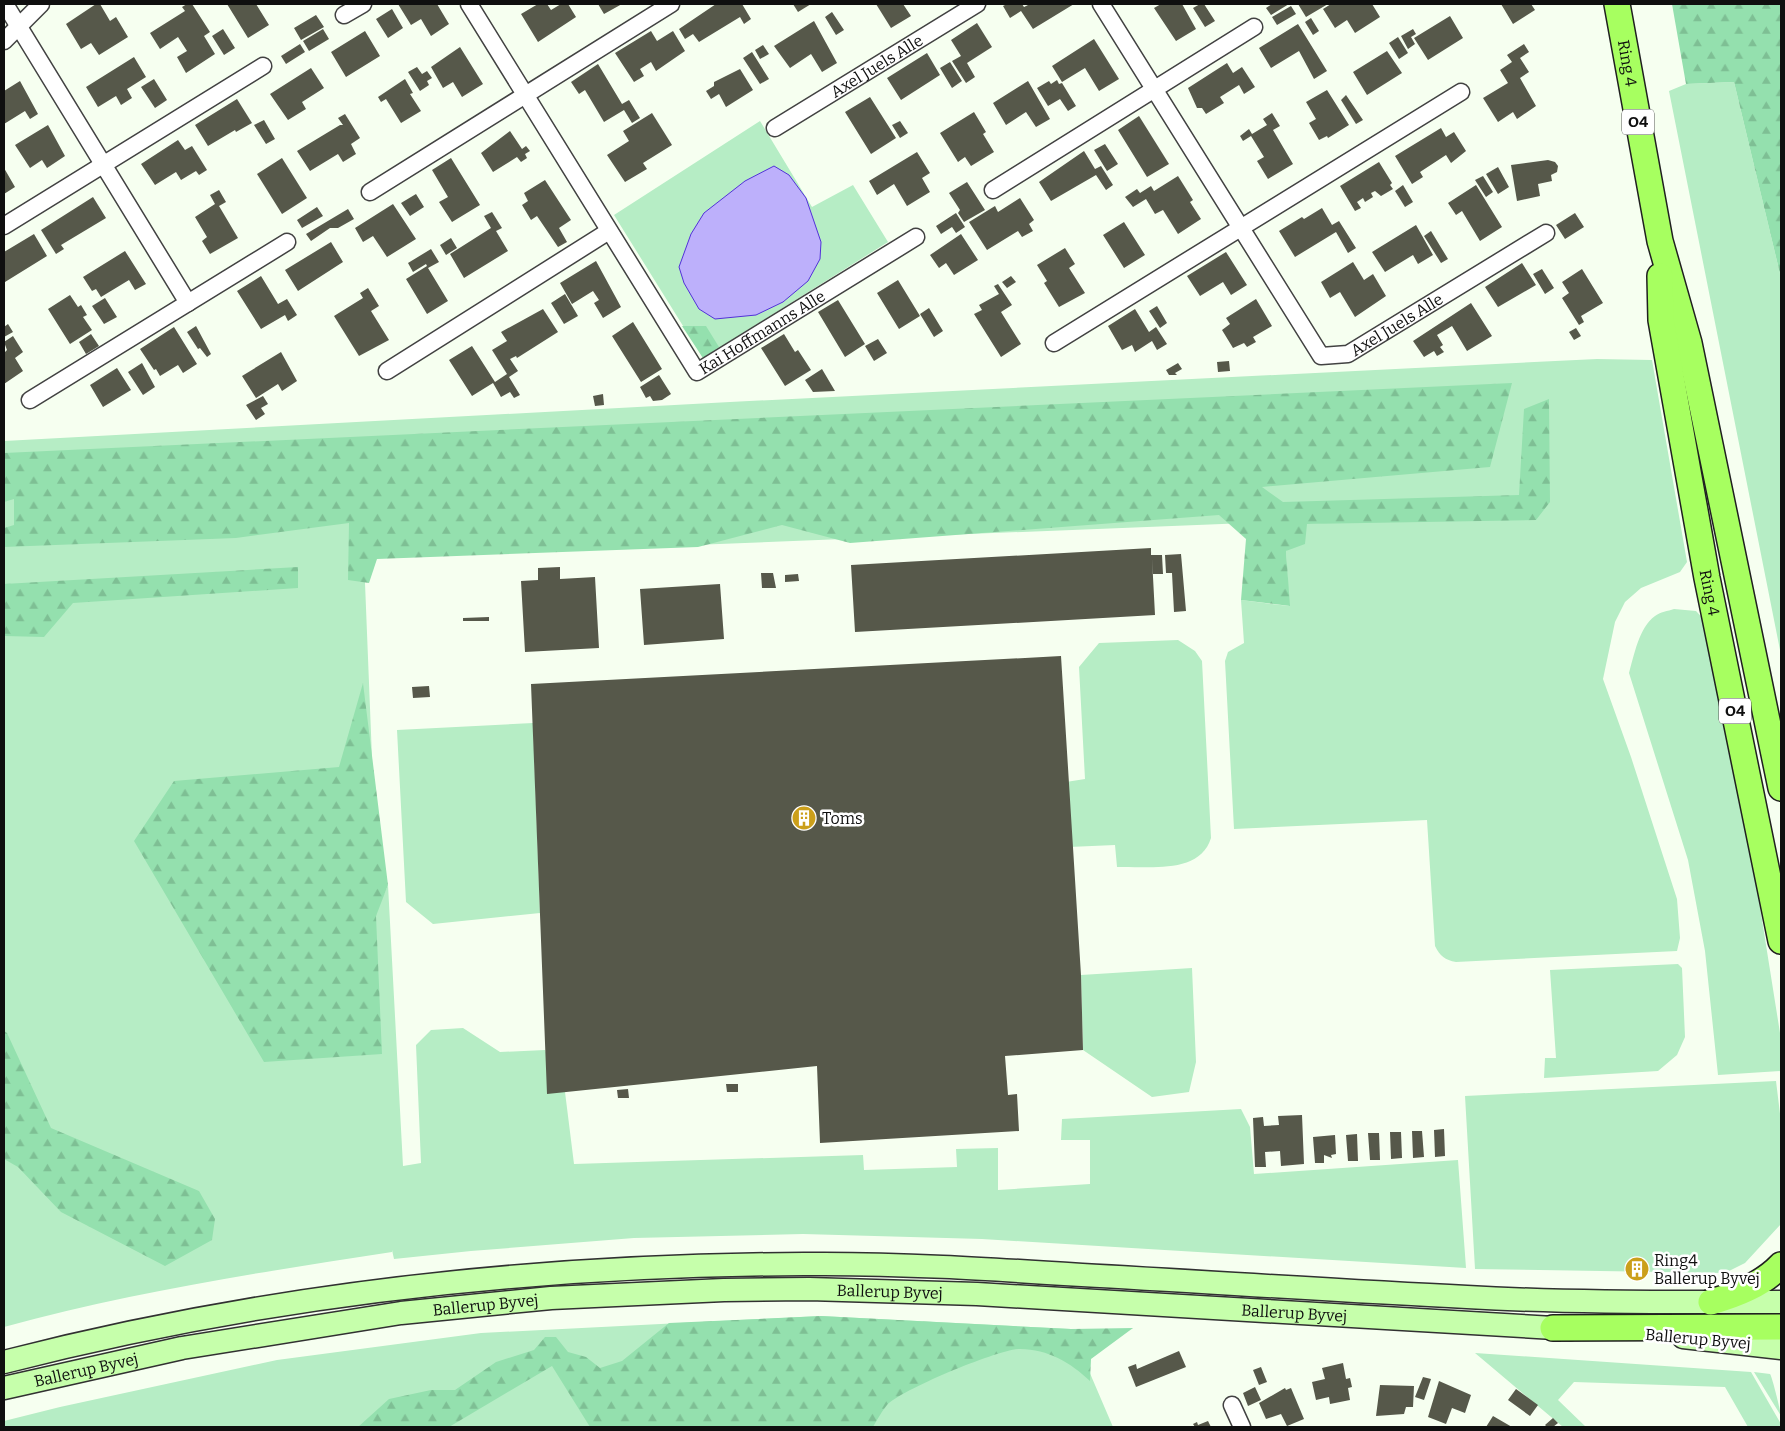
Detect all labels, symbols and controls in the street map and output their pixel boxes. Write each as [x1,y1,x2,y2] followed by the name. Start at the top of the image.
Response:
[827,30,926,101] street label: Axel Juels Alle
[1614,38,1641,88] street label: Ring 4
[1622,110,1654,134] road number: O4
[695,286,828,378] street label: Kai Hoffmanns Alle
[1347,289,1446,360] street label: Axel Juels Alle
[1696,568,1724,618] street label: Ring 4
[1719,698,1751,724] road number: O4
[791,805,817,831] building icon: Toms
[822,809,863,828] place label: Toms
[1654,1251,1760,1288] place label: Ring4 Ballerup Byvej
[1624,1256,1650,1282] building icon: Ring4 Ballerup Byvej
[837,1280,943,1302] street label: Ballerup Byvej
[432,1290,539,1319] street label: Ballerup Byvej
[1241,1300,1348,1325] street label: Ballerup Byvej
[1644,1325,1752,1353] street label: Ballerup Byvej
[32,1349,140,1390] street label: Ballerup Byvej

